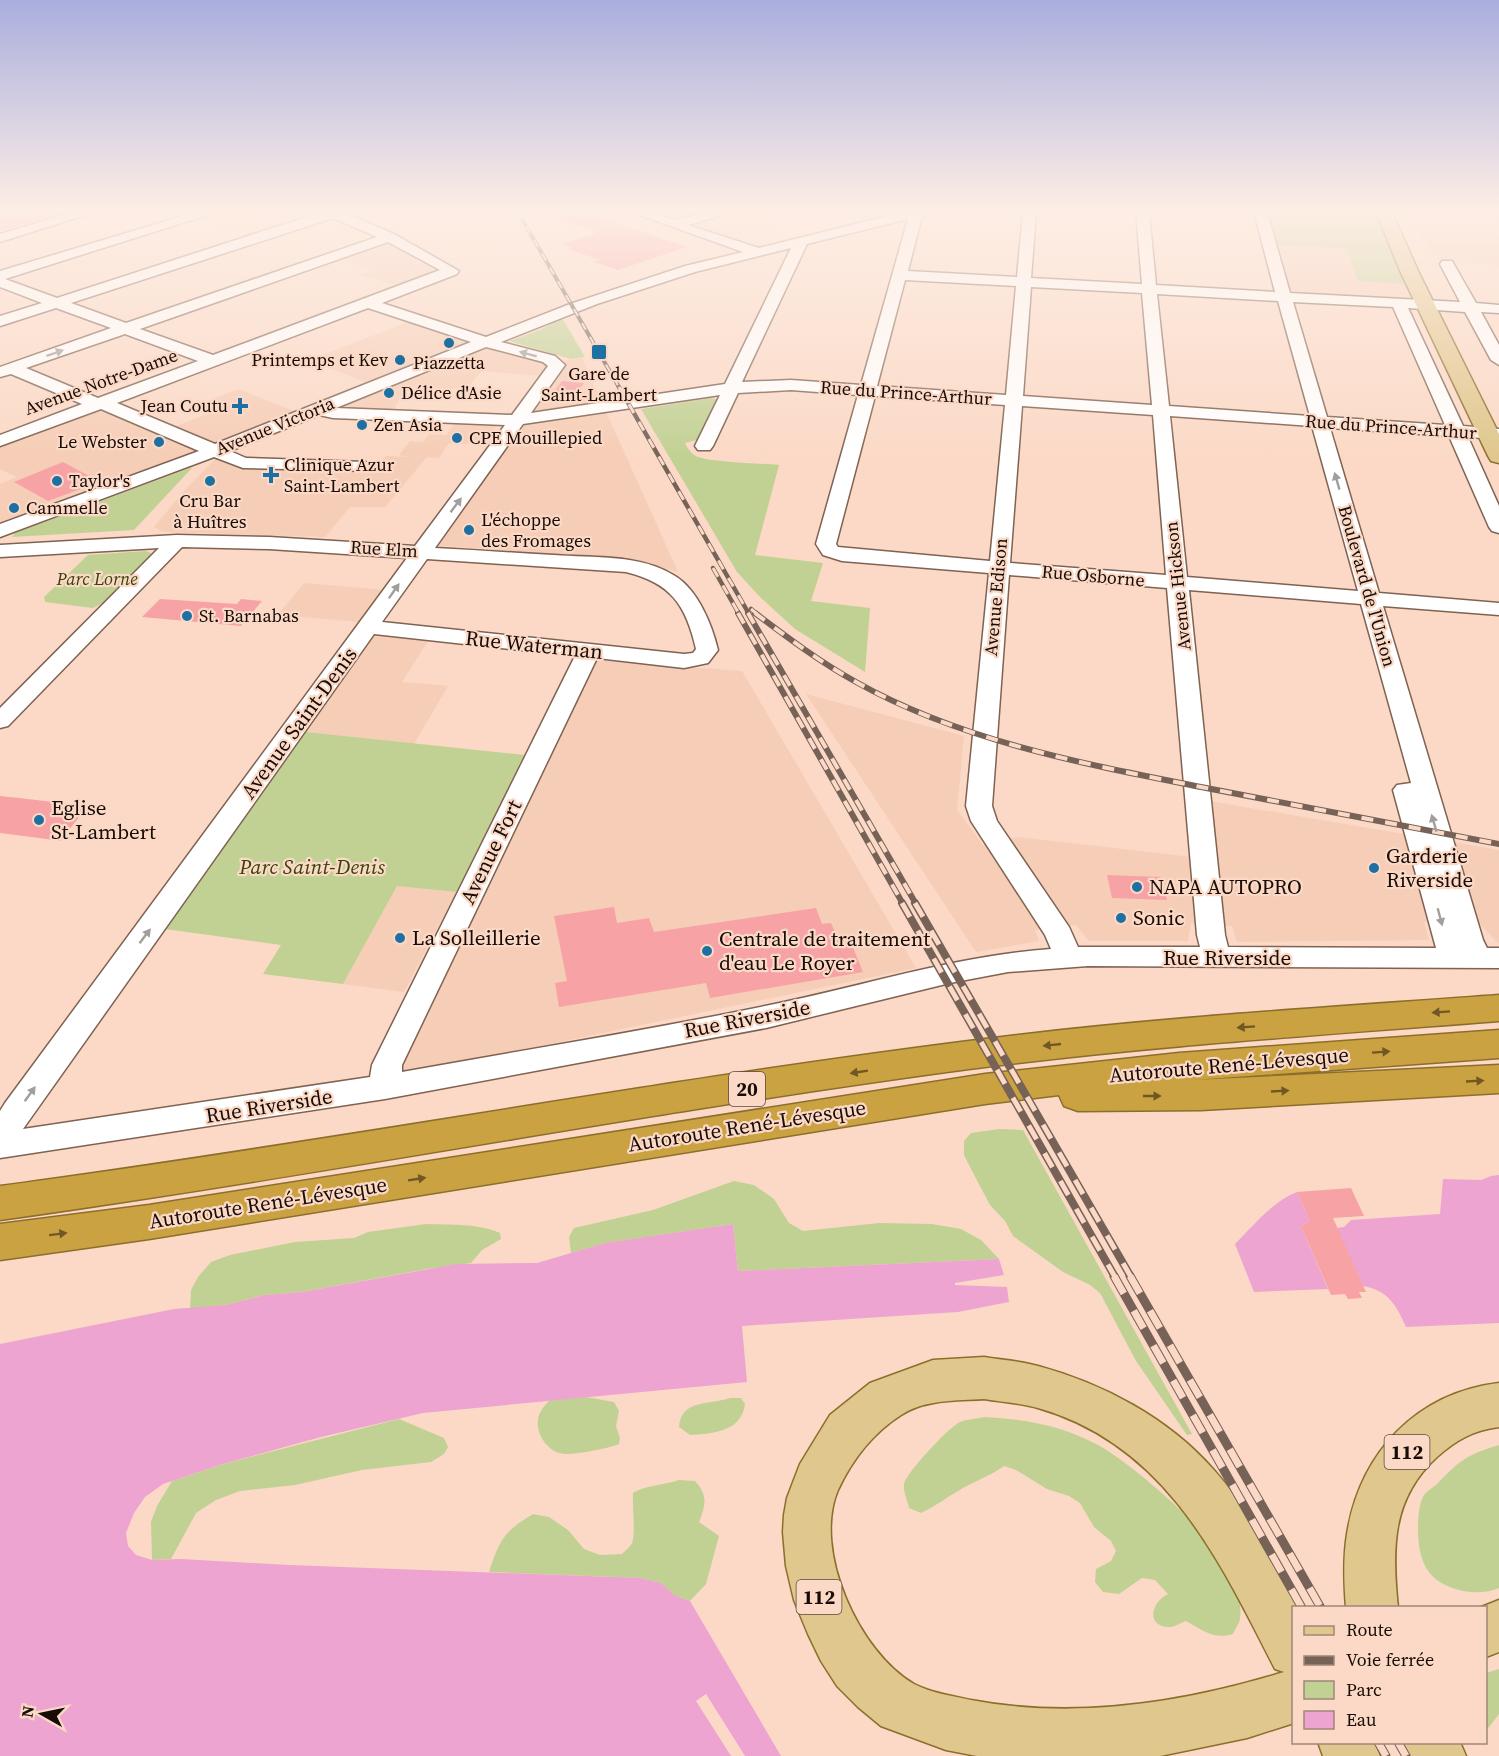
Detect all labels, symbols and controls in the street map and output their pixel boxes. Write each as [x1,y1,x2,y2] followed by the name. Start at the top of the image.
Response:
[442,336,456,350] marker: Piazzetta
[21,342,181,421] street label: Avenue Notre-Dame
[590,343,608,361] marker: Gare de Saint-Lambert
[46,347,64,357] one-way arrow
[251,347,388,372] place label: Printemps et Kev
[518,348,537,358] one-way arrow
[413,350,486,375] place label: Piazzetta
[393,353,407,367] marker: Printemps et Kev
[541,361,657,407] place label: Gare de Saint-Lambert
[819,374,993,411] street label: Rue du Prince-Arthur
[401,380,502,405] place label: Délice d'Asie
[382,386,396,400] marker: Délice d'Asie
[212,390,339,461] street label: Avenue Victoria
[140,393,228,418] place label: Jean Coutu
[233,399,247,413] marker: Jean Coutu
[1304,408,1478,445] street label: Rue du Prince-Arthur
[374,412,443,437] place label: Zen Asia
[355,418,369,432] marker: Zen Asia
[469,425,602,450] place label: CPE Mouillepied
[58,429,147,454] place label: Le Webster
[450,431,464,445] marker: CPE Mouillepied
[152,435,166,449] marker: Le Webster
[284,452,400,498] place label: Clinique Azur Saint-Lambert
[262,466,280,484] marker: Clinique Azur Saint-Lambert
[69,468,131,493] place label: Taylor's
[1332,472,1341,490] one-way arrow
[50,474,64,488] marker: Taylor's
[203,474,217,488] marker: Cru Bar à Huîtres
[173,488,247,534] place label: Cru Bar à Huîtres
[26,495,108,520] place label: Cammelle
[449,497,461,512] one-way arrow
[7,501,21,515] marker: Cammelle
[1332,502,1403,670] street label: Boulevard de l'Union
[481,507,591,553] place label: L'échoppe des Fromages
[1158,520,1197,652] street label: Avenue Hickson
[462,523,476,537] marker: L'échoppe des Fromages
[349,534,419,563] street label: Rue Elm
[978,537,1013,657] street label: Avenue Edison
[1040,559,1146,592] street label: Rue Osborne
[55,566,138,591] park label: Parc Lorne
[388,583,400,599] one-way arrow
[199,603,299,628] place label: St. Barnabas
[180,609,194,623] marker: St. Barnabas
[464,623,605,666] street label: Rue Waterman
[234,641,364,805] street label: Avenue Saint-Denis
[51,793,156,846] place label: Eglise St-Lambert
[453,795,528,909] street label: Avenue Fort
[32,813,46,827] marker: Eglise St-Lambert
[1429,814,1438,832] one-way arrow
[1386,841,1473,894] place label: Garderie Riverside
[238,852,385,881] park label: Parc Saint-Denis
[1367,861,1381,875] marker: Garderie Riverside
[1149,872,1302,901] place label: NAPA AUTOPRO
[1130,880,1144,894] marker: NAPA AUTOPRO
[1133,903,1185,932] place label: Sonic
[1436,908,1445,926] one-way arrow
[1114,911,1128,925] marker: Sonic
[412,923,541,952] place label: La Solleillerie
[719,924,930,977] place label: Centrale de traitement d'eau Le Royer
[138,929,150,944] one-way arrow
[393,931,407,945] marker: La Solleillerie
[1163,943,1291,972] street label: Rue Riverside
[700,944,714,958] marker: Centrale de traitement d'eau Le Royer
[681,992,813,1045] street label: Rue Riverside
[1431,1007,1450,1017] one-way arrow
[1237,1023,1256,1032] one-way arrow
[1042,1040,1061,1050] one-way arrow
[1108,1040,1350,1089] street label: Autoroute René-Lévesque
[1371,1048,1390,1057] one-way arrow
[849,1067,868,1076] one-way arrow
[729,1072,765,1106] road number: 20
[1466,1076,1485,1085] one-way arrow
[203,1081,335,1130] street label: Rue Riverside
[24,1086,36,1102] one-way arrow
[1271,1087,1290,1096] one-way arrow
[1143,1091,1162,1101] one-way arrow
[626,1092,868,1159] street label: Autoroute René-Lévesque
[147,1169,389,1236] street label: Autoroute René-Lévesque
[407,1175,426,1184] one-way arrow
[49,1230,68,1239] one-way arrow
[1384,1435,1430,1469] road number: 112
[796,1580,842,1614] road number: 112
[1292,1606,1487,1744] legend
[1346,1617,1393,1642] text: Route
[1346,1647,1434,1672] text: Voie ferrée
[1346,1677,1382,1702] text: Parc
[12,1684,72,1744] north arrow
[15,1704,39,1719] text: N
[1346,1707,1377,1732] text: Eau

